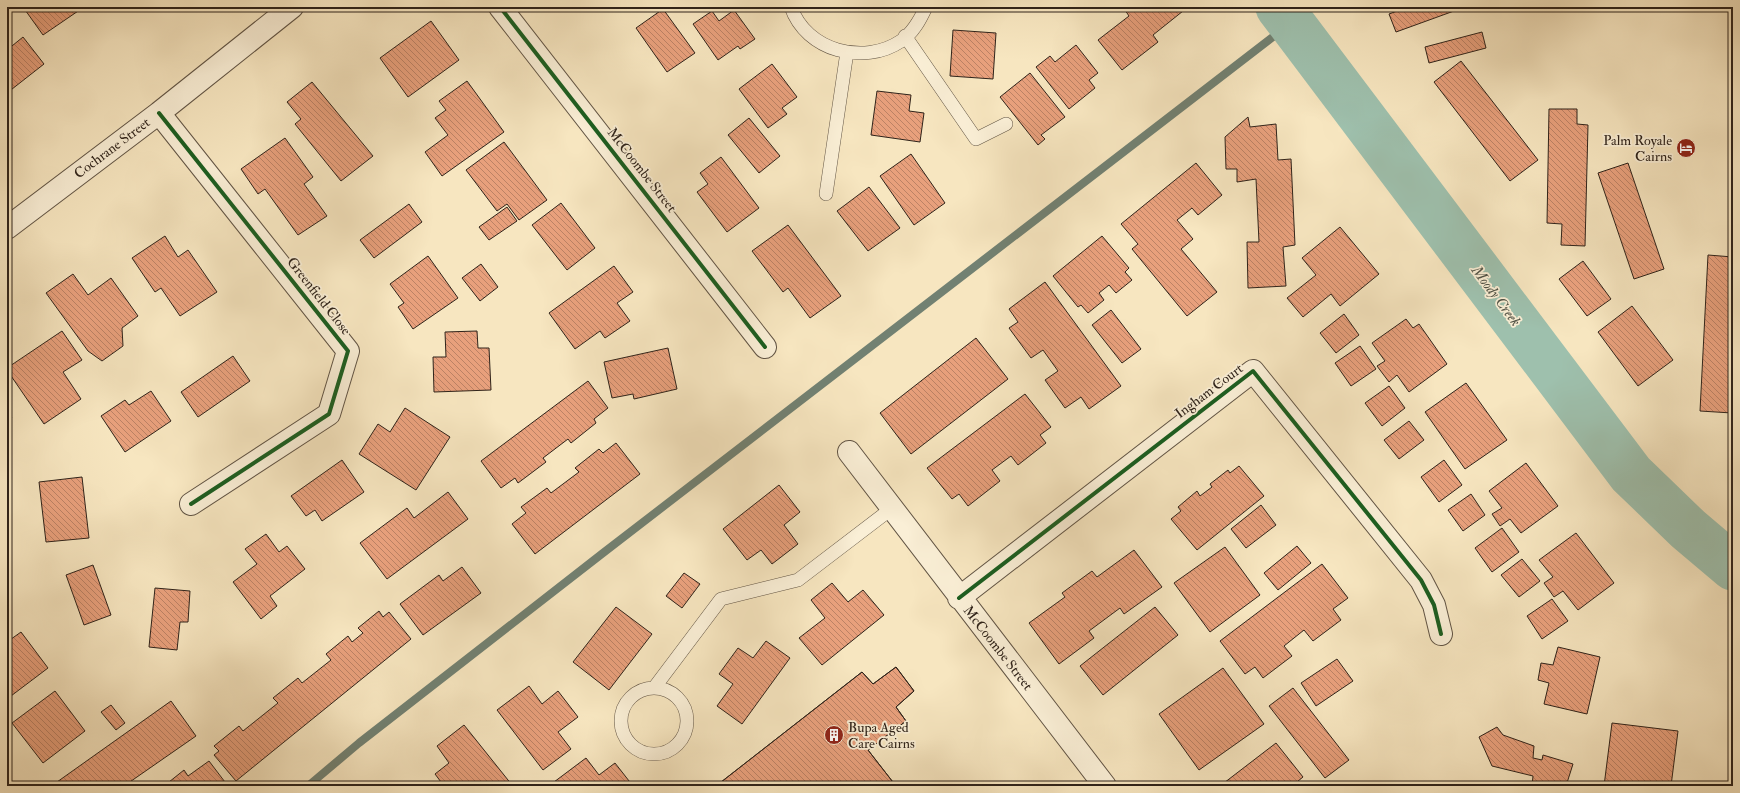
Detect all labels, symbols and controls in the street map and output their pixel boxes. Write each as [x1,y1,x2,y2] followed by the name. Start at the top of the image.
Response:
[71,114,154,182] street label: Cochrane Street
[604,124,681,216] street label: McCoombe Street
[1603,132,1672,165] place label: Palm Royale Cairns
[1675,137,1697,159] hotel icon: Palm Royale Cairns
[283,254,355,338] street label: Greenfield Close
[1466,261,1525,330] water label: Moody Creek
[1172,360,1247,422] street label: Ingham Court
[960,602,1037,694] street label: McCoombe Street
[848,719,915,752] place label: Bupa Aged Care Cairns
[823,724,845,746] building icon: Bupa Aged Care Cairns

